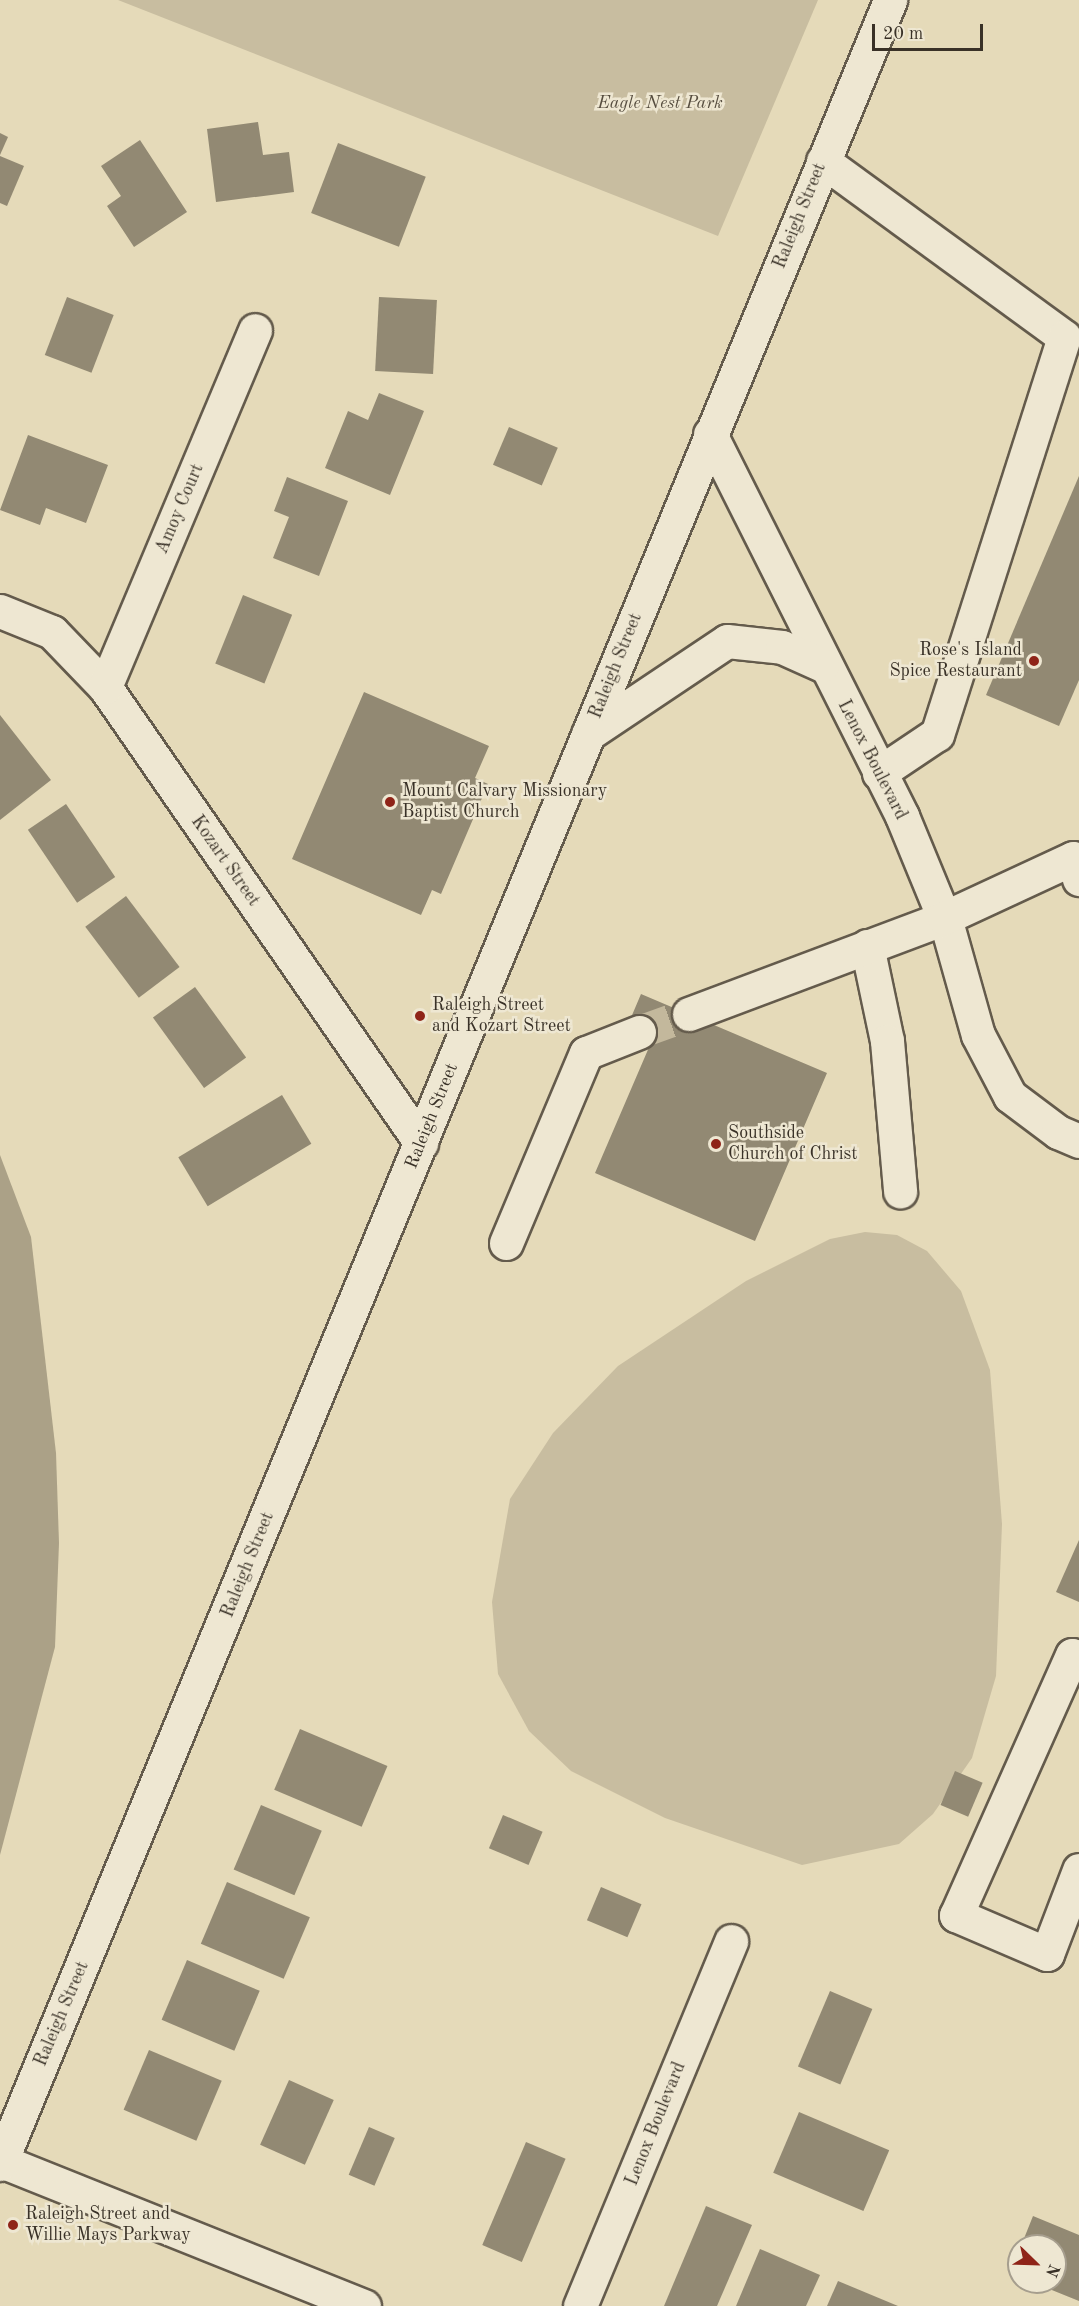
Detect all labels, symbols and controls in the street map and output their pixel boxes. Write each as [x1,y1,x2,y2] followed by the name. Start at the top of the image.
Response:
[875,12,986,50] scale bar
[883,25,923,43] text: 20 m
[597,92,723,114] park label: Eagle Nest Park
[769,160,831,272] street label: Raleigh Street
[151,461,209,557] street label: Amoy Court
[585,610,647,722] street label: Raleigh Street
[889,640,1022,682] place label: Rose's Island Spice Restaurant
[1027,654,1041,668] marker: Rose's Island Spice Restaurant
[832,696,912,824] street label: Lenox Boulevard
[402,781,607,824] place label: Mount Calvary Missionary Baptist Church
[383,795,397,809] marker: Mount Calvary Missionary Baptist Church
[186,811,264,911] street label: Kozart Street
[432,995,571,1038] place label: Raleigh Street and Kozart Street
[413,1009,427,1023] marker: Raleigh Street and Kozart Street
[401,1060,463,1172] street label: Raleigh Street
[728,1123,858,1166] place label: Southside Church of Christ
[709,1137,723,1151] marker: Southside Church of Christ
[217,1509,279,1621] street label: Raleigh Street
[30,1958,94,2070] street label: Raleigh Street
[621,2059,691,2189] street label: Lenox Boulevard
[25,2204,191,2246] place label: Raleigh Street and Willie Mays Parkway
[6,2218,20,2232] marker: Raleigh Street and Willie Mays Parkway
[1007,2234,1067,2294] north arrow
[1042,2261,1061,2279] text: N

